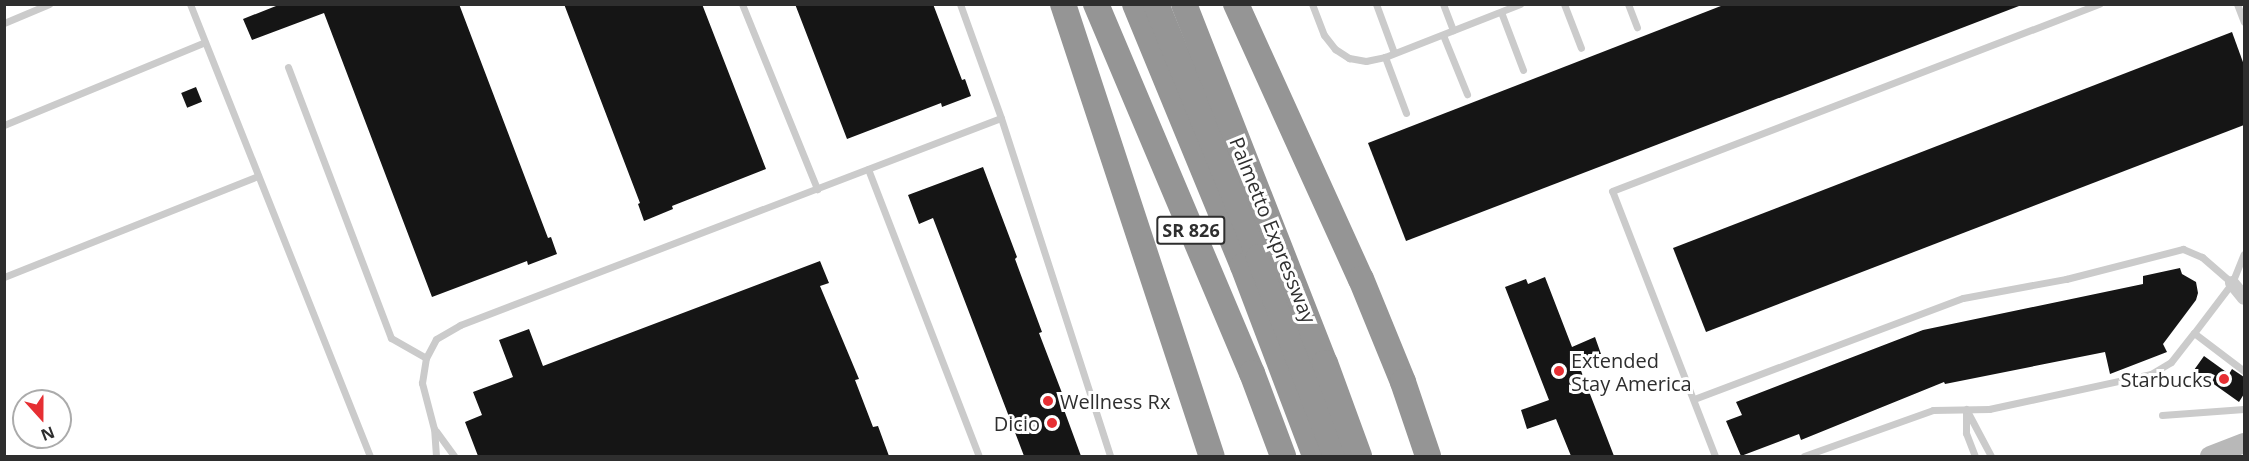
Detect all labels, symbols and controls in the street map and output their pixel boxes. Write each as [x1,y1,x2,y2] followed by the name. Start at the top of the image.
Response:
[1225,134,1321,326] street label: Palmetto Expressway
[1155,215,1227,245] road number: SR 826
[1571,348,1692,395] place label: Extended Stay America
[1552,364,1566,378] marker: Extended Stay America
[2120,367,2212,391] place label: Starbucks
[2217,372,2231,386] marker: Starbucks
[12,389,72,449] north arrow
[1060,389,1170,413] place label: Wellness Rx
[1041,394,1055,408] marker: Wellness Rx
[994,411,1040,435] place label: Dicio
[1045,416,1059,430] marker: Dicio
[38,421,58,447] text: N

